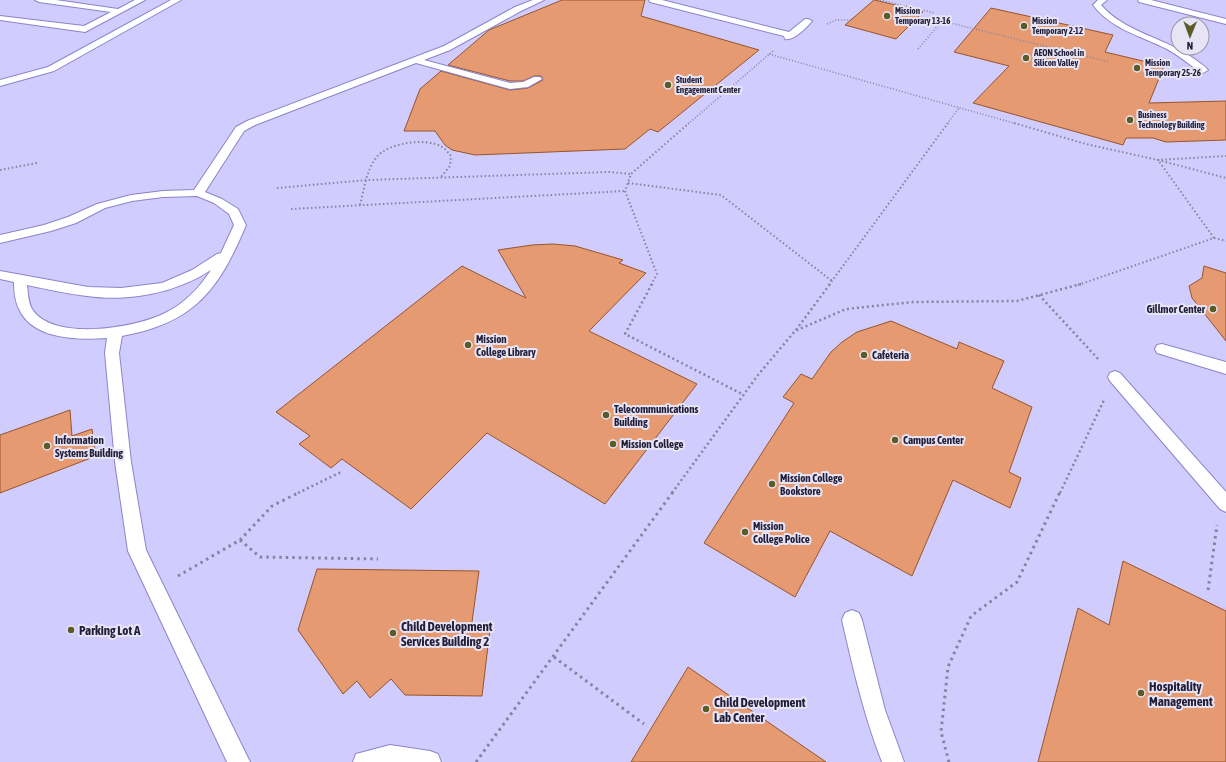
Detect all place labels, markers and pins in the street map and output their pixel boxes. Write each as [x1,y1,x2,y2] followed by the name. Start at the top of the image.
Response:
[895,6,950,26] place label: Mission Temporary 13-16
[882,11,892,21] marker: Mission Temporary 13-16
[1032,16,1083,36] place label: Mission Temporary 2-12
[1019,21,1029,31] marker: Mission Temporary 2-12
[1033,48,1085,68] place label: AEON School in Silicon Valley
[1021,53,1031,63] marker: AEON School in Silicon Valley
[1145,58,1201,78] place label: Mission Temporary 25-26
[1132,63,1142,73] marker: Mission Temporary 25-26
[676,75,741,95] place label: Student Engagement Center
[663,80,673,90] marker: Student Engagement Center
[1138,110,1205,130] place label: Business Technology Building
[1125,115,1135,125] marker: Business Technology Building
[1146,303,1206,315] place label: Gillmor Center
[1208,304,1218,314] marker: Gillmor Center
[476,333,536,358] place label: Mission College Library
[463,340,473,350] marker: Mission College Library
[872,349,909,361] place label: Cafeteria
[859,350,869,360] marker: Cafeteria
[614,403,699,428] place label: Telecommunications Building
[601,410,611,420] marker: Telecommunications Building
[55,434,123,459] place label: Information Systems Building
[903,434,964,446] place label: Campus Center
[890,435,900,445] marker: Campus Center
[621,438,684,450] place label: Mission College
[608,439,618,449] marker: Mission College
[42,441,52,451] marker: Information Systems Building
[780,472,843,497] place label: Mission College Bookstore
[767,479,777,489] marker: Mission College Bookstore
[753,520,810,545] place label: Mission College Police
[740,527,750,537] marker: Mission College Police
[401,619,493,649] place label: Child Development Services Building 2
[79,623,141,638] place label: Parking Lot A
[66,625,76,635] marker: Parking Lot A
[388,628,398,638] marker: Child Development Services Building 2
[1149,679,1213,709] place label: Hospitality Management
[1136,688,1146,698] marker: Hospitality Management
[714,695,806,725] place label: Child Development Lab Center
[701,704,711,714] marker: Child Development Lab Center

